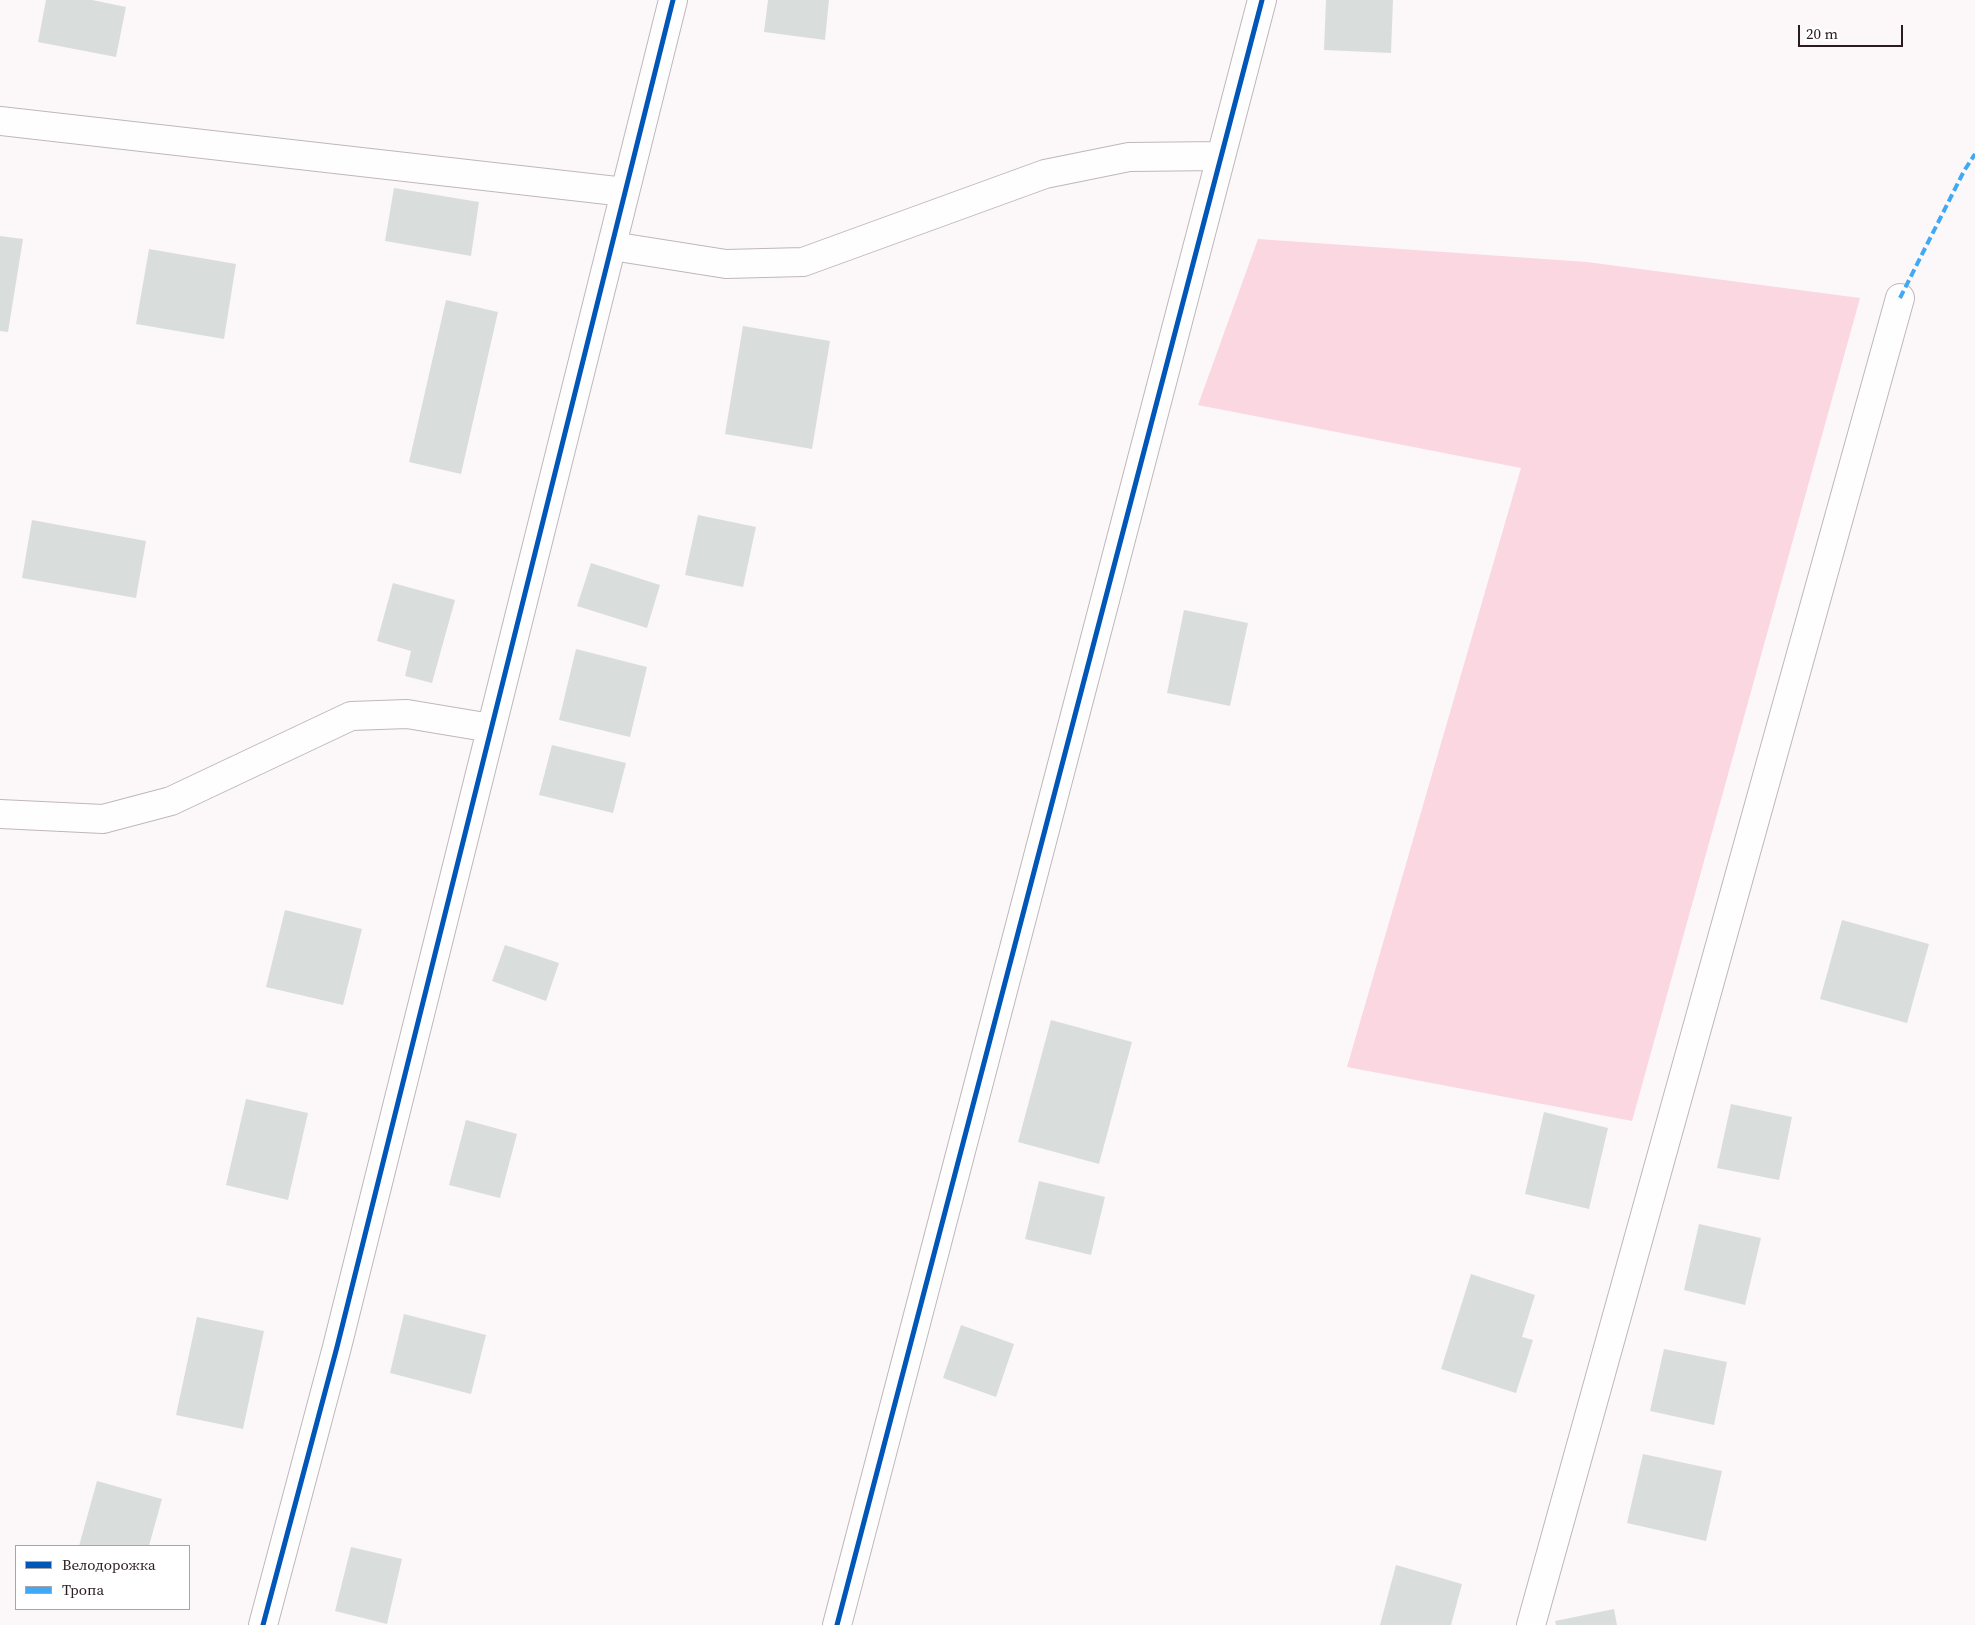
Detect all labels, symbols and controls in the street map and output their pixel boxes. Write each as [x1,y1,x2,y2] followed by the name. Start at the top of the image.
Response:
[1800,15,1905,47] scale bar
[1806,23,1838,44] text: 20 m
[15,1545,190,1610] legend
[62,1554,156,1575] text: Велодорожка
[62,1579,104,1600] text: Тропа

